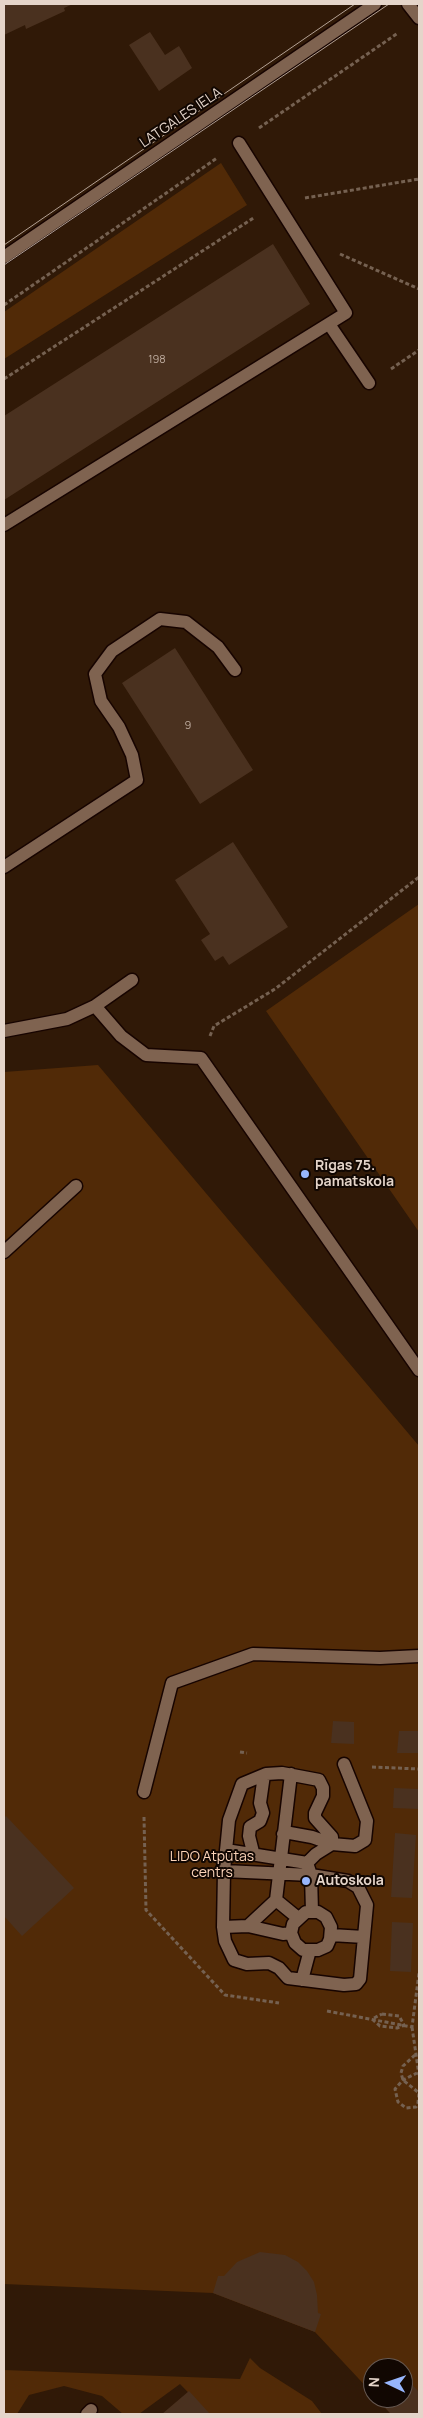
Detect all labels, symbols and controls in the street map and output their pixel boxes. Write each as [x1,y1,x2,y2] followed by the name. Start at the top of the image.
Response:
[137,84,225,152] street label: LATGALES IELA
[148,353,166,367] house number: 198
[185,719,191,733] house number: 9
[315,1158,394,1190] place label: Rīgas 75. pamatskola
[299,1168,311,1180] marker: Rīgas 75. pamatskola
[170,1849,254,1881] park label: LIDO Atpūtas centrs
[316,1873,384,1889] place label: Autoskola
[300,1875,312,1887] marker: Autoskola
[363,2358,413,2408] north arrow
[364,2377,383,2388] text: N

